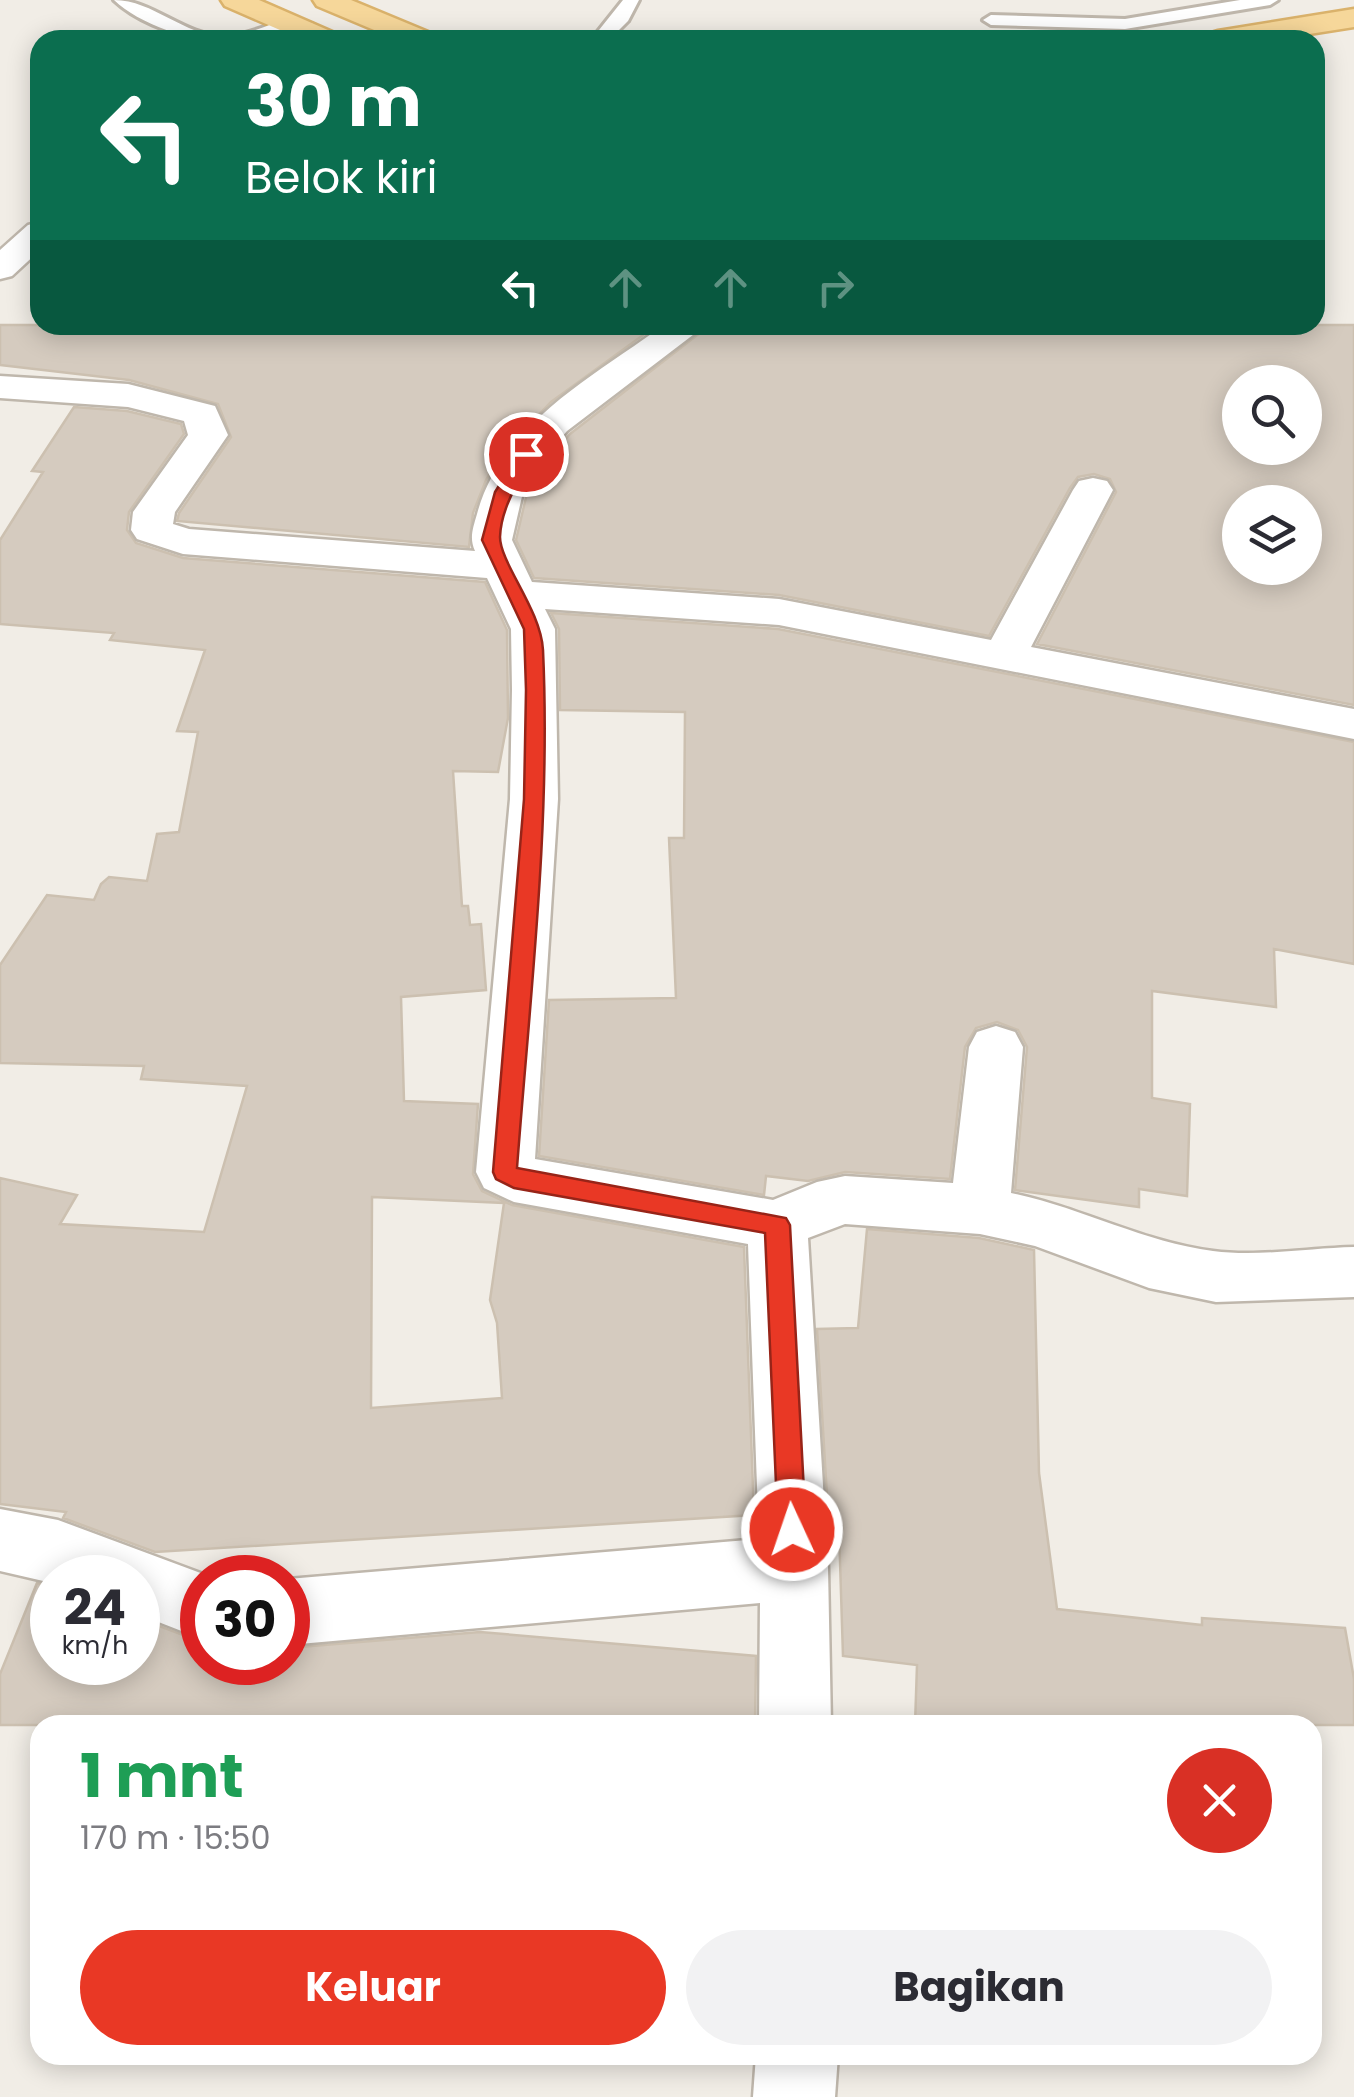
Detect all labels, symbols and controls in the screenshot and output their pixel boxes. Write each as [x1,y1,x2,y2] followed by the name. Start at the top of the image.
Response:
[245,52,422,151] text: 30 m
[80,70,210,200] icon: left
[245,146,438,209] text: Belok kiri
[493,260,548,315] icon: left
[598,260,653,315] icon: ahead
[703,260,758,315] icon: ahead
[808,260,863,315] icon: right
[1222,365,1322,585] map controls
[1222,365,1322,465] button: search
[484,412,569,497] pin
[499,427,554,482] icon: arrive
[1222,485,1322,585] button: layers
[740,1478,844,1582] position arrow
[180,1555,310,1685] speed limit sign: 30
[64,1572,126,1643] text: 24
[62,1628,128,1663] text: km/h
[80,1734,244,1818] text: 1 mnt
[1167,1748,1272,1853] button: close
[80,1815,271,1860] text: 170 m · 15:50
[80,1930,666,2045] button: Keluar
[686,1930,1272,2045] button: Bagikan

